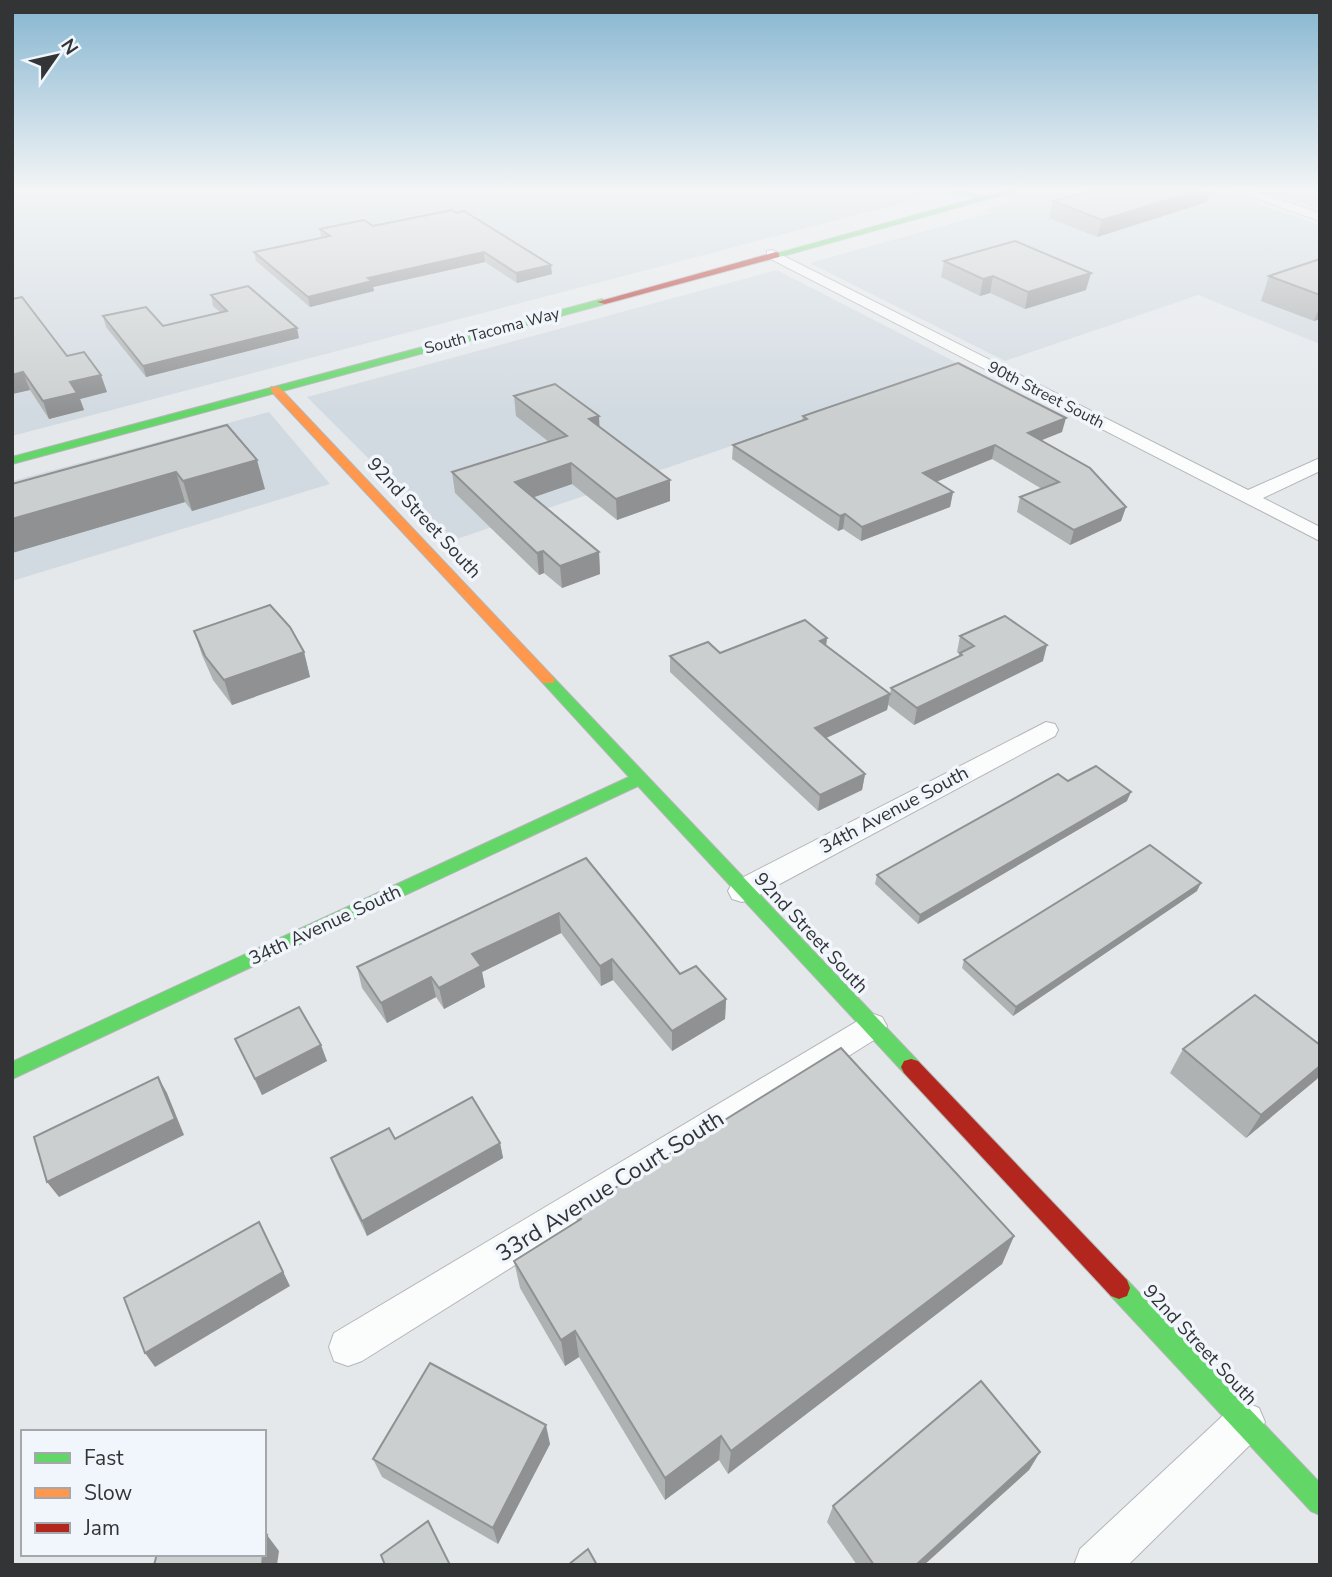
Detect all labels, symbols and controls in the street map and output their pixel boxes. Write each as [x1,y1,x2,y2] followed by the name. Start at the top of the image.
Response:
[21,21,91,91] north arrow
[55,34,84,60] text: N
[422,302,563,360] street label: South Tacoma Way
[984,356,1108,434] street label: 90th Street South
[361,452,487,584] street label: 92nd Street South
[815,760,973,860] street label: 34th Avenue South
[748,867,874,999] street label: 92nd Street South
[245,878,405,972] street label: 34th Avenue South
[490,1103,730,1269] street label: 33rd Avenue Court South
[1137,1279,1263,1411] street label: 92nd Street South
[21,1430,266,1556] legend
[84,1444,124,1472] text: Fast
[84,1479,133,1507] text: Slow
[83,1514,120,1542] text: Jam

